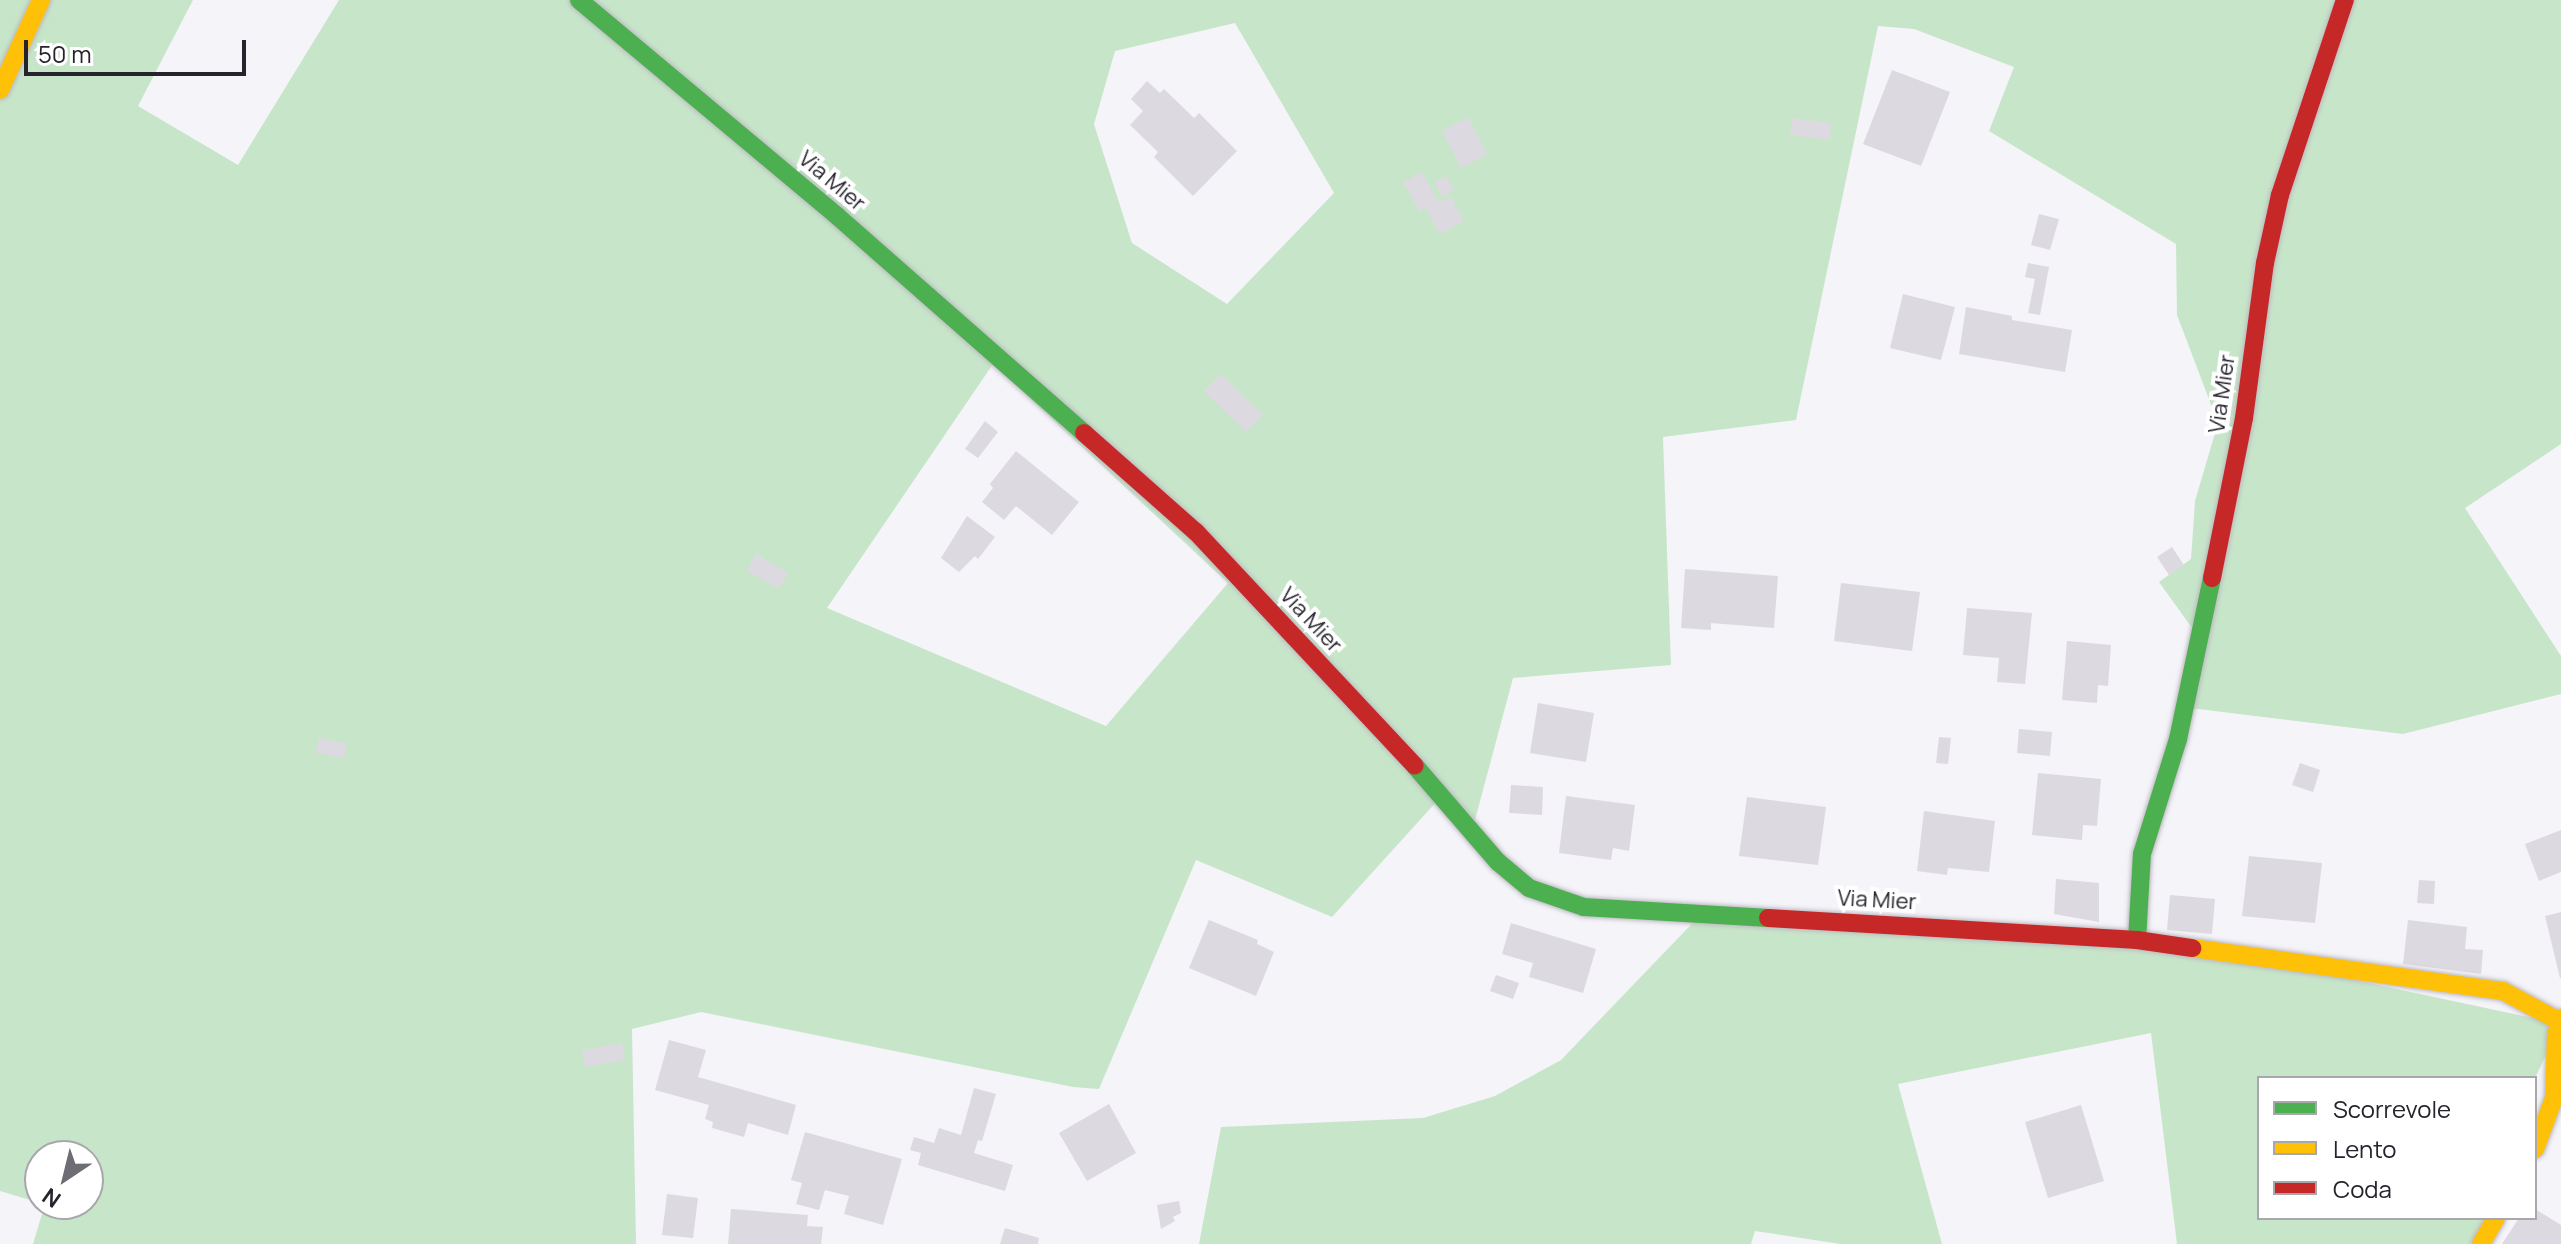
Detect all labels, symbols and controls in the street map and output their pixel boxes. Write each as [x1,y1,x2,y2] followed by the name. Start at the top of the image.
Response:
[28,24,250,74] scale bar
[38,37,92,70] text: 50 m
[793,145,871,217] street label: Via Mier
[2203,353,2241,435] street label: Via Mier
[1274,582,1348,658] street label: Via Mier
[1837,885,1917,915] street label: Via Mier
[2257,1076,2537,1220] legend
[2333,1092,2451,1125] text: Scorrevole
[2333,1132,2397,1165] text: Lento
[24,1140,104,1220] north arrow
[2333,1172,2392,1205] text: Coda
[36,1181,66,1215] text: N

